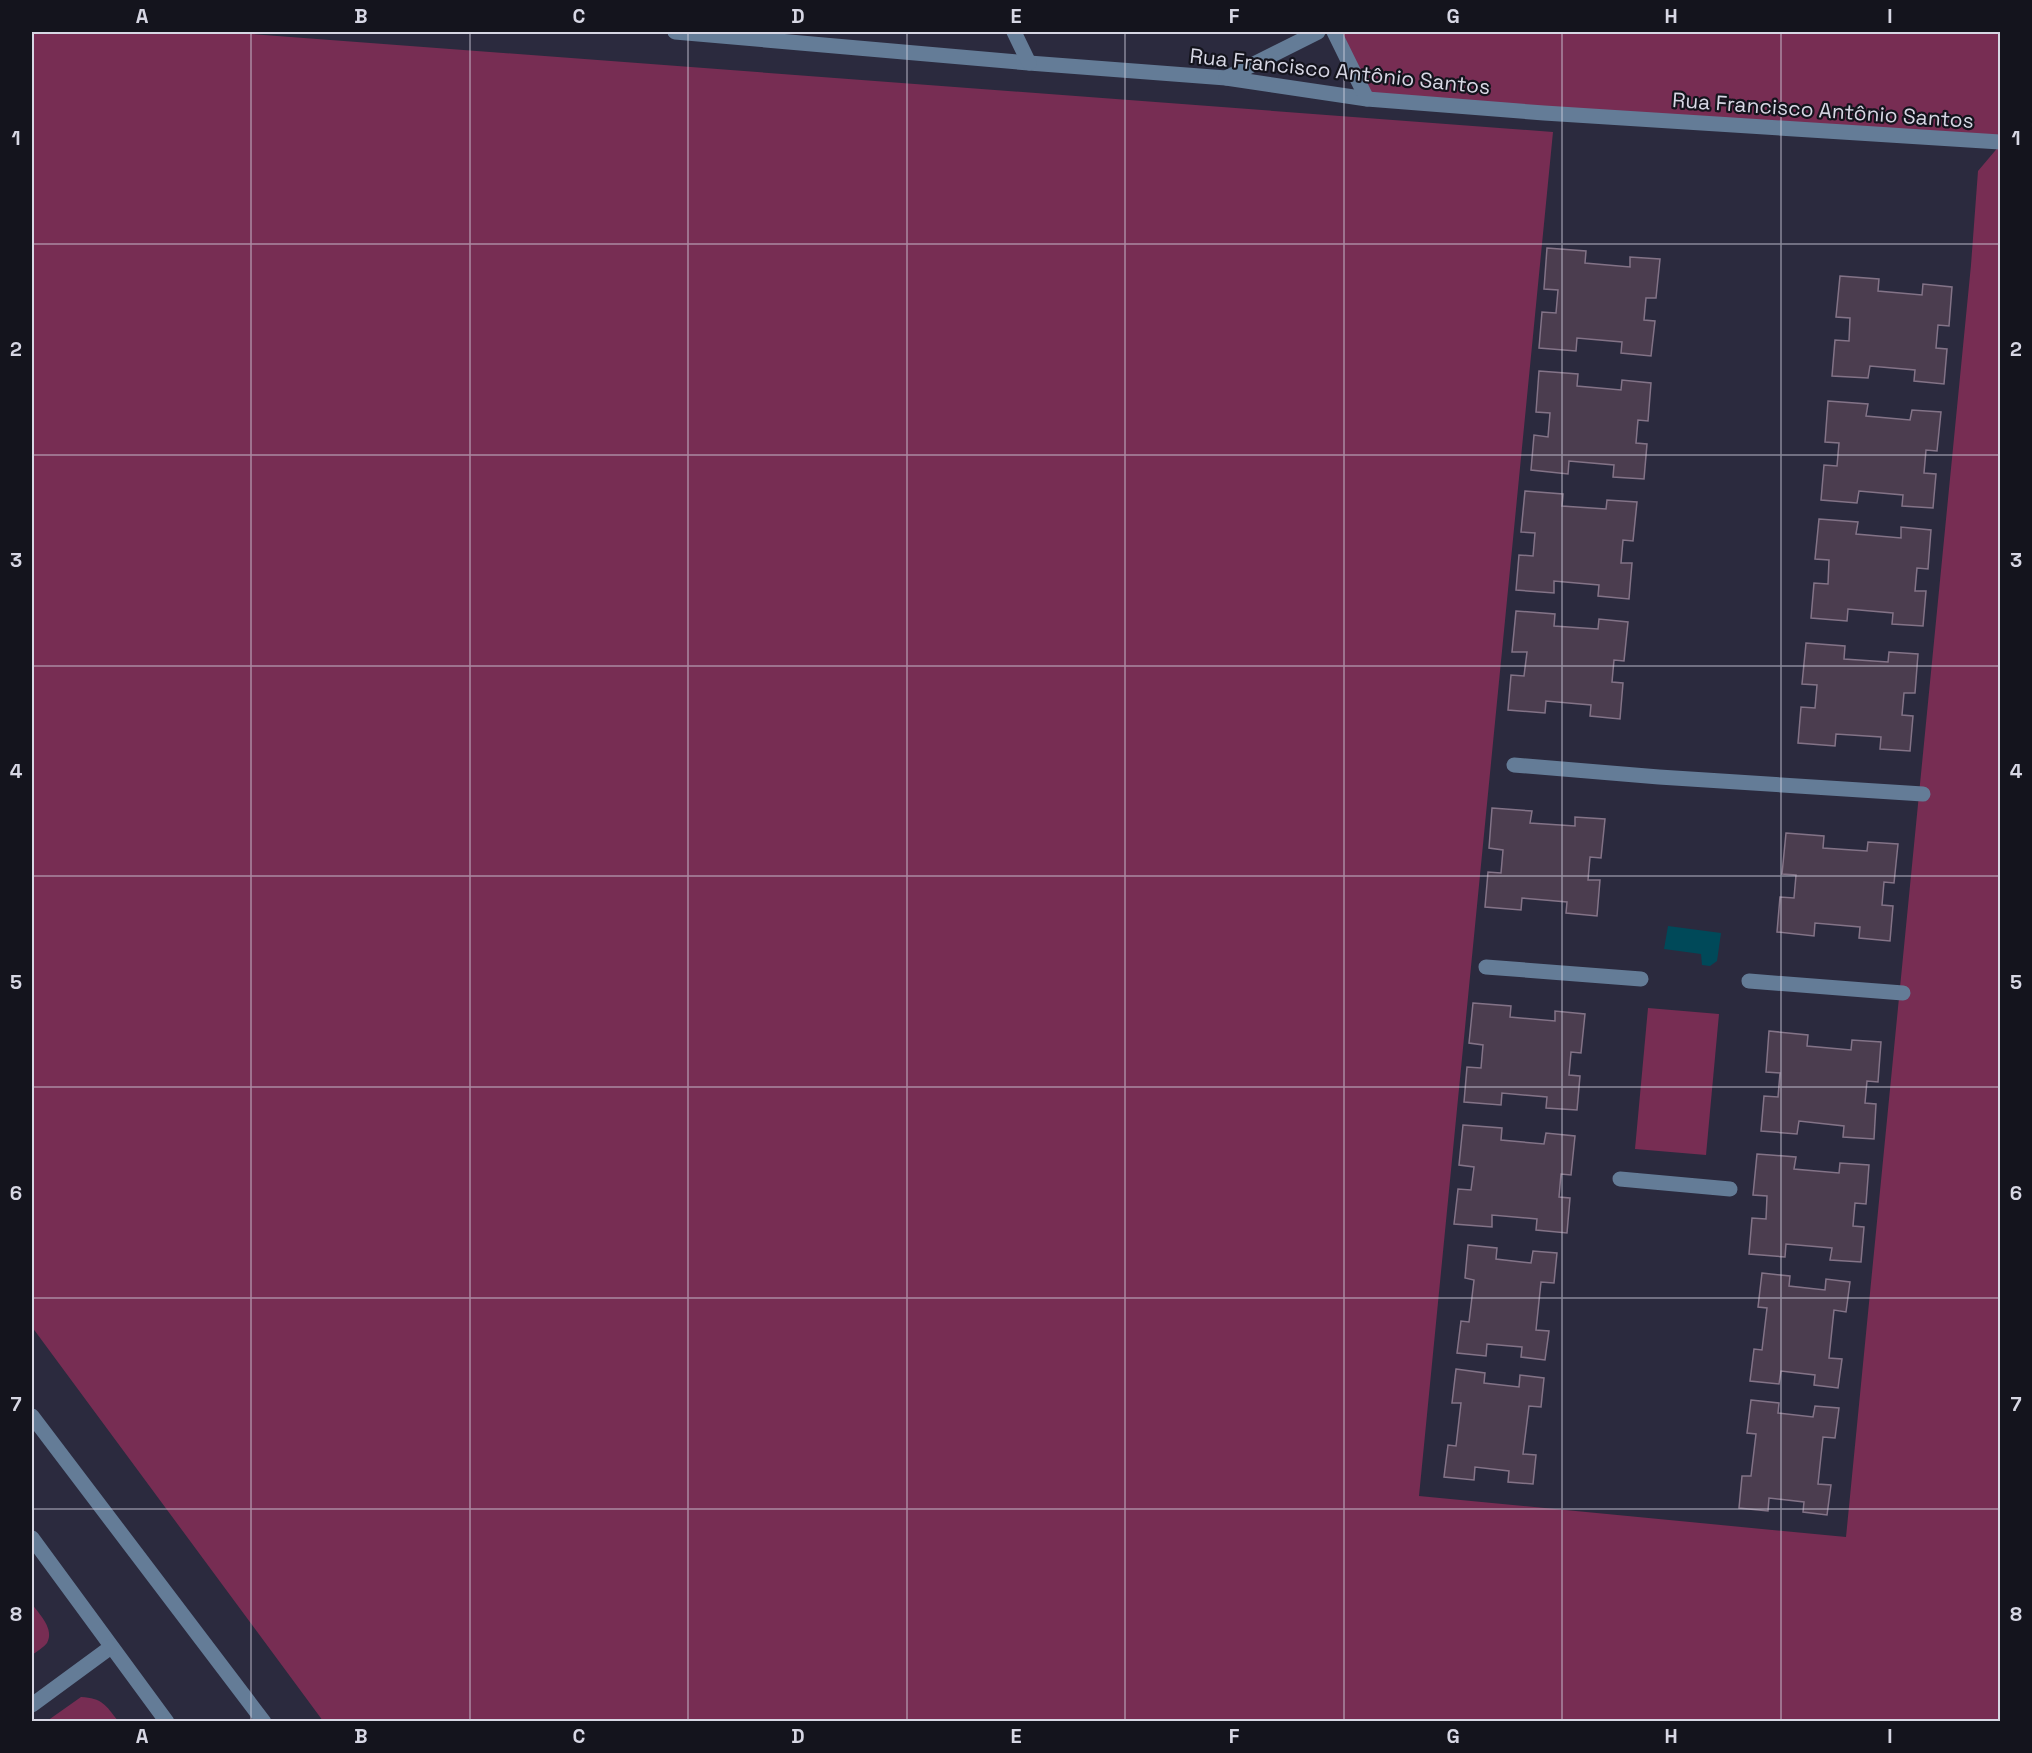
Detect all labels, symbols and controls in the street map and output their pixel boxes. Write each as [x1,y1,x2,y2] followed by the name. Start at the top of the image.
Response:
[136,3,149,29] text: A
[354,3,368,29] text: B
[573,3,586,29] text: C
[791,3,805,29] text: D
[1010,3,1022,29] text: E
[1229,3,1240,29] text: F
[1446,3,1460,29] text: G
[1664,3,1678,29] text: H
[1887,3,1893,29] text: I
[1188,42,1492,100] street label: Rua Francisco Antônio Santos
[1671,86,1975,134] street label: Rua Francisco Antônio Santos
[11,125,21,151] text: 1
[2011,125,2021,151] text: 1
[10,336,22,362] text: 2
[2010,336,2022,362] text: 2
[10,547,22,573] text: 3
[2010,547,2022,573] text: 3
[10,758,23,784] text: 4
[2010,758,2023,784] text: 4
[10,969,22,995] text: 5
[2010,969,2022,995] text: 5
[10,1180,22,1206] text: 6
[2010,1180,2022,1206] text: 6
[10,1391,22,1417] text: 7
[2010,1391,2022,1417] text: 7
[10,1601,22,1627] text: 8
[2010,1601,2022,1627] text: 8
[136,1723,149,1749] text: A
[354,1723,368,1749] text: B
[573,1723,586,1749] text: C
[791,1723,805,1749] text: D
[1010,1723,1022,1749] text: E
[1229,1723,1240,1749] text: F
[1446,1723,1460,1749] text: G
[1664,1723,1678,1749] text: H
[1887,1723,1893,1749] text: I

